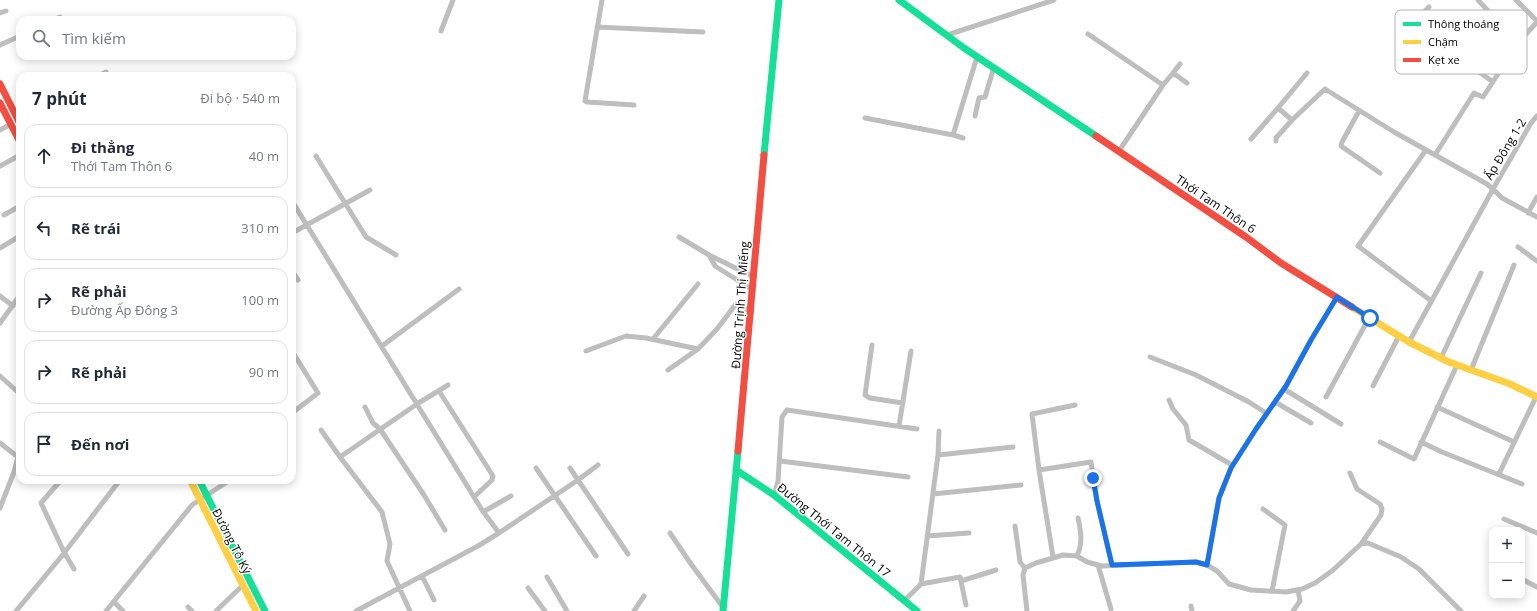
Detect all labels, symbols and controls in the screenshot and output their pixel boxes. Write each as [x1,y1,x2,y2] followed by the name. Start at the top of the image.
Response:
[1395,10,1527,74] legend
[16,16,296,60] search box
[1428,16,1499,31] text: Thông thoáng
[30,27,52,49] icon: search
[62,28,126,48] text: Tìm kiếm
[1428,34,1458,49] text: Chậm
[1428,52,1460,67] text: Kẹt xe
[32,87,87,110] text: 7 phút
[200,89,280,107] text: Đi bộ · 540 m
[1480,115,1530,183] street label: Ấp Đông 1-2
[71,137,134,157] text: Đi thẳng
[33,145,55,167] icon: ahead
[249,147,279,165] text: 40 m
[71,157,172,175] text: Thới Tam Thôn 6
[1172,171,1260,237] street label: Thới Tam Thôn 6
[33,217,55,239] icon: left
[71,218,121,238] text: Rẽ trái
[241,219,279,237] text: 310 m
[727,240,753,369] street label: Đường Trịnh Thị Miếng
[71,281,127,301] text: Rẽ phải
[33,289,55,311] icon: right
[241,291,279,309] text: 100 m
[71,301,178,319] text: Đường Ấp Đông 3
[1361,309,1379,327] route start
[33,361,55,383] icon: right
[71,362,127,382] text: Rẽ phải
[249,363,279,381] text: 90 m
[33,433,55,455] icon: arrive
[71,434,129,454] text: Đến nơi
[1084,469,1102,487] route end
[774,479,894,581] street label: Đường Thới Tam Thôn 17
[208,505,256,577] street label: Đường Tô Ký
[1489,527,1525,599] map controls
[1489,527,1525,563] button: +
[1489,563,1525,599] button: −

